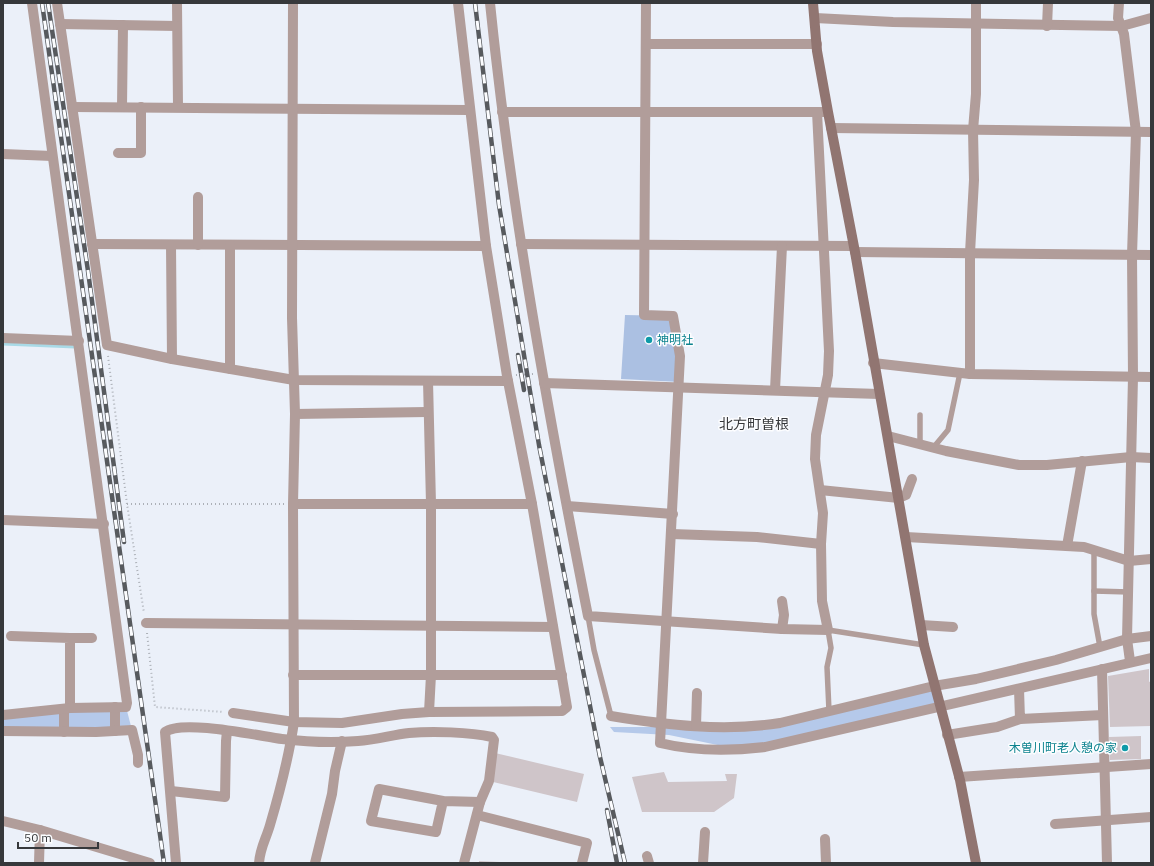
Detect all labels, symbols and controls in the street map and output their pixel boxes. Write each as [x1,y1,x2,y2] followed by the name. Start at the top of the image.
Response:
[657,332,693,347] place label: 神明社
[644,335,654,345] marker: 神明社
[719,415,789,433] district label: 北方町曽根
[1009,740,1117,755] place label: 木曽川町老人憩の家
[1120,743,1130,753] marker: 木曽川町老人憩の家
[18,824,98,850] scale bar
[24,830,52,845] text: 50 m

